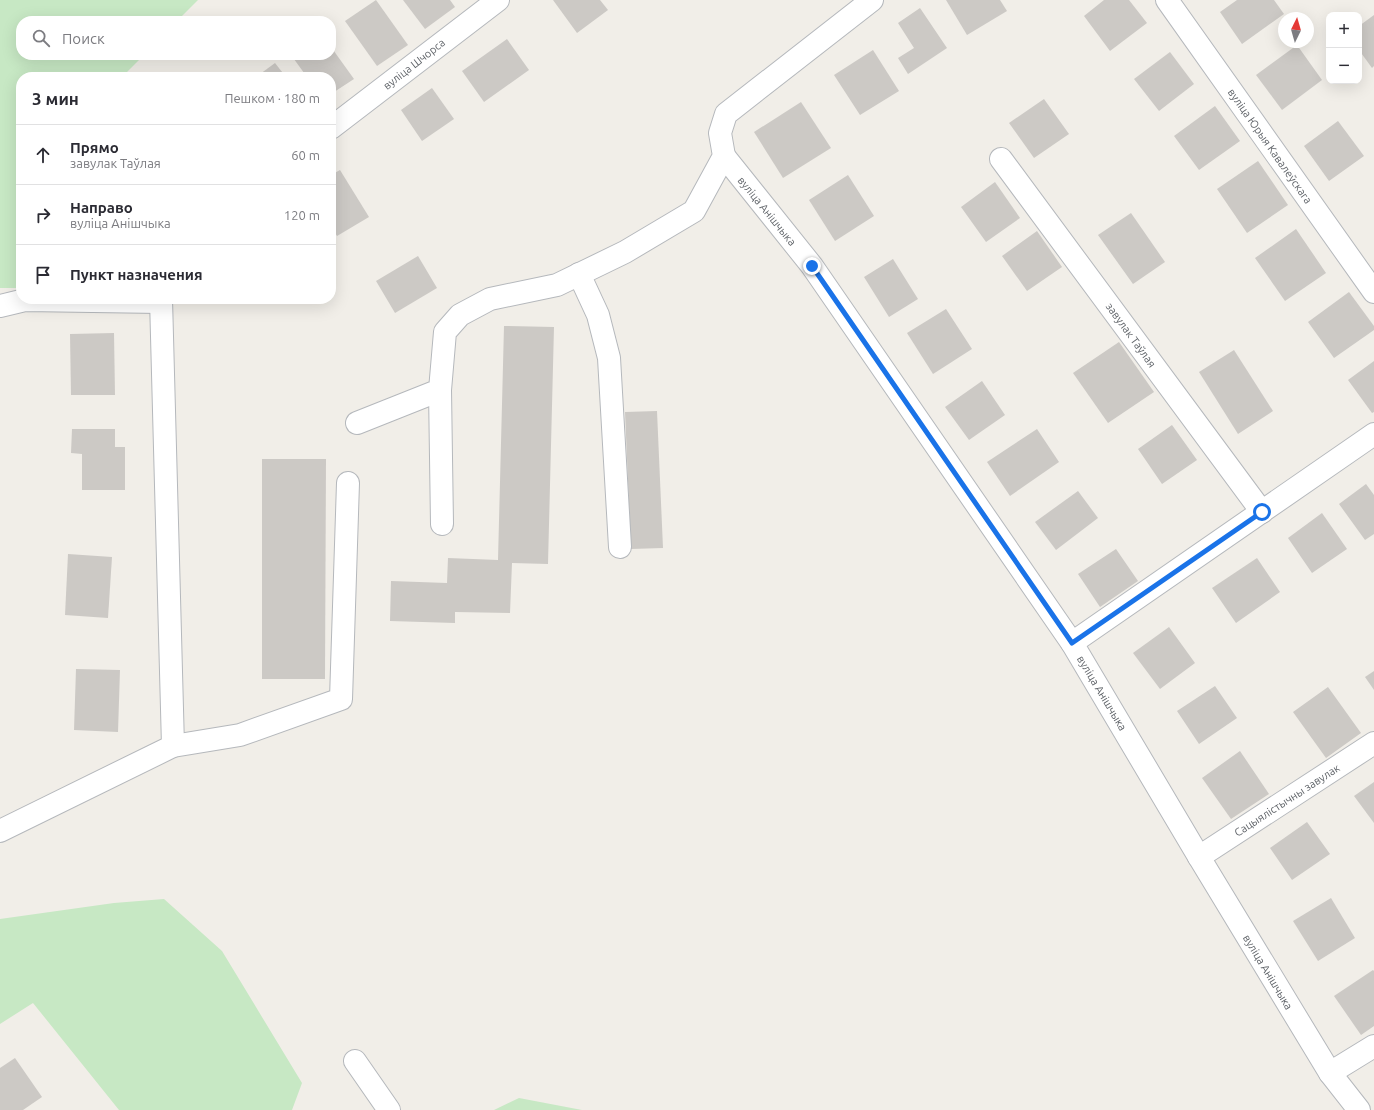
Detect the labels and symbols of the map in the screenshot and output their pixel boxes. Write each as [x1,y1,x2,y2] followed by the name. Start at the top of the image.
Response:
[1278,12,1314,48] north arrow
[381,36,447,92] street label: вуліца Шчорса
[1226,86,1314,206] street label: вуліца Юрыя Кавалеўскага
[735,174,799,248] street label: вуліца Анішчыка
[803,257,821,275] route end
[1104,300,1158,370] street label: завулак Таўлая
[1253,503,1271,521] route start
[1075,653,1129,733] street label: вуліца Анішчыка
[1232,761,1342,839] street label: Сацыялістычны завулак
[1241,932,1295,1012] street label: вуліца Анішчыка

